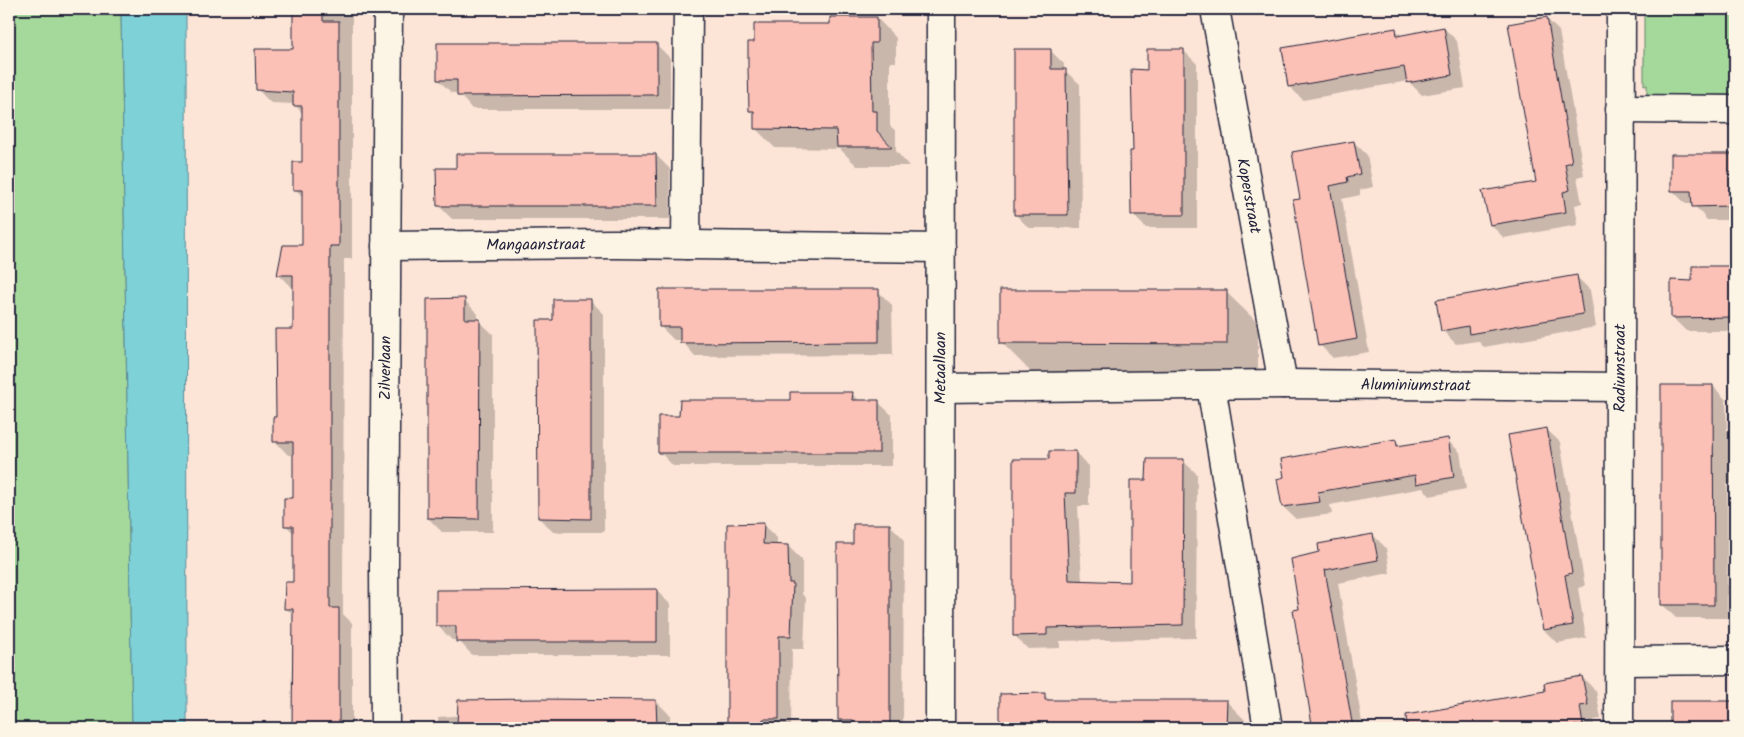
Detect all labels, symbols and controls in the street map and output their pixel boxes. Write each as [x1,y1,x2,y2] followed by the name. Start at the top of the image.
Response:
[1230,156,1268,237] street label: Koperstraat
[486,232,587,258] street label: Mangaanstraat
[1607,323,1633,412] street label: Radiumstraat
[928,332,953,404] street label: Metaallaan
[373,336,398,400] street label: Zilverlaan
[1361,372,1472,398] street label: Aluminiumstraat

